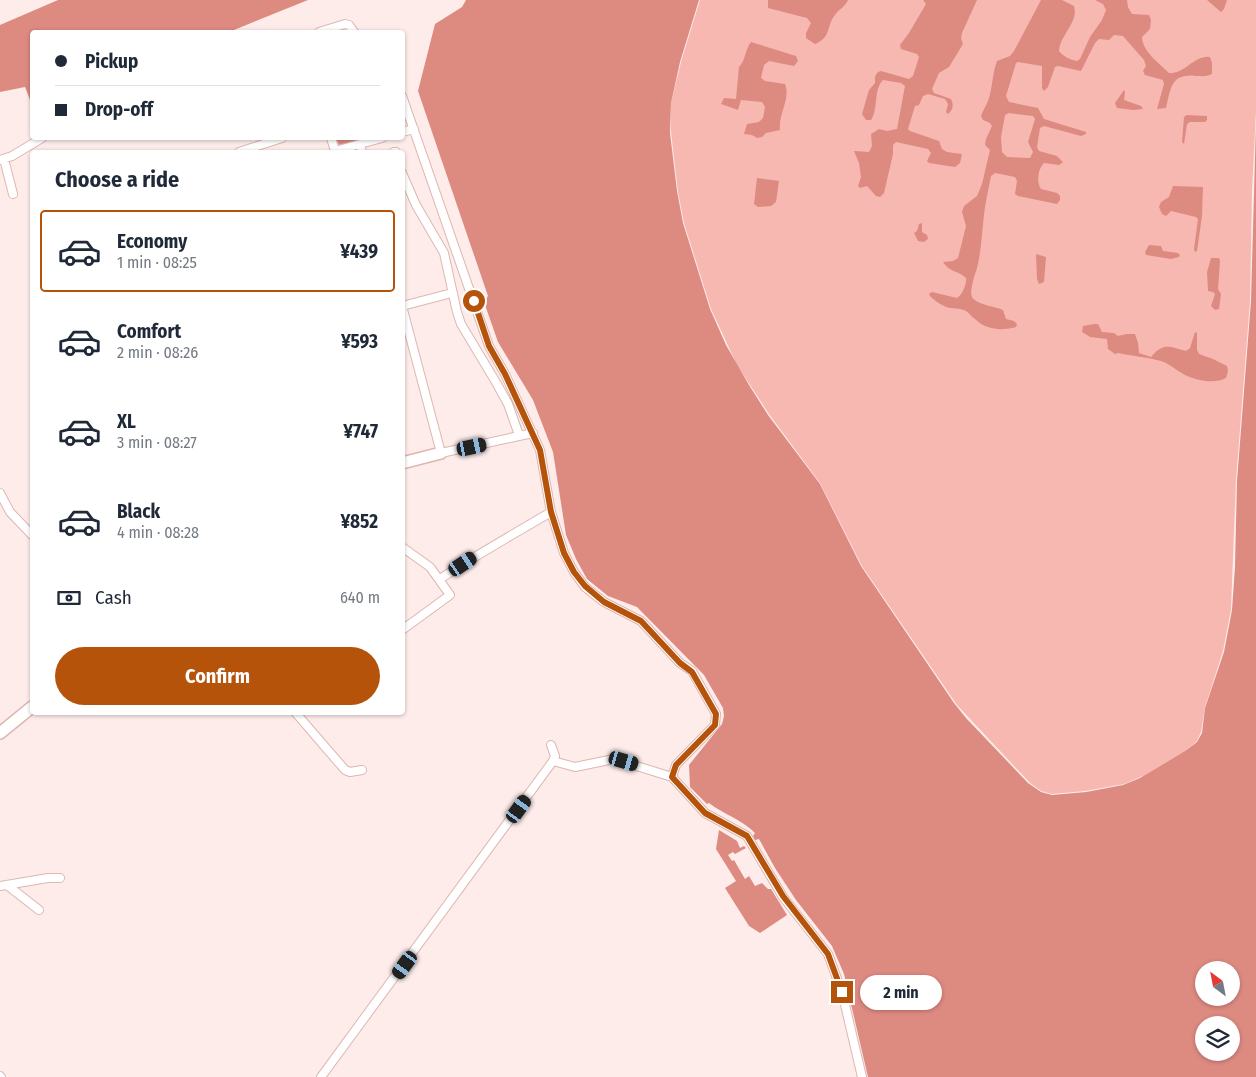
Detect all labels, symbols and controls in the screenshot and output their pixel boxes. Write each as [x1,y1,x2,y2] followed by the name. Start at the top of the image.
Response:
[85,50,138,73] text: Pickup
[85,98,153,121] text: Drop-off
[55,166,179,193] text: Choose a ride
[57,229,102,274] icon: car
[117,230,187,253] text: Economy
[340,240,378,263] text: ¥439
[117,253,197,272] text: 1 min · 08:25
[463,290,485,312] route start
[57,319,102,364] icon: car
[117,320,181,343] text: Comfort
[341,330,378,353] text: ¥593
[117,343,198,362] text: 2 min · 08:26
[57,409,102,454] icon: car
[117,410,136,433] text: XL
[343,420,378,443] text: ¥747
[117,433,197,452] text: 3 min · 08:27
[455,437,488,457] car
[57,499,102,544] icon: car
[117,500,160,523] text: Black
[340,510,378,533] text: ¥852
[117,523,199,542] text: 4 min · 08:28
[446,549,479,579] car
[55,584,83,612] icon: cash
[95,586,132,609] text: Cash
[340,588,380,607] text: 640 m
[55,647,380,705] button: Confirm
[607,750,640,772] car
[504,792,533,826] car
[390,948,419,982] car
[1195,961,1240,1006] north arrow
[1195,961,1240,1061] map controls
[860,974,942,1010] callout: 2 min
[831,981,853,1003] route end
[883,983,919,1002] text: 2 min
[1195,1016,1240,1061] button: layers

